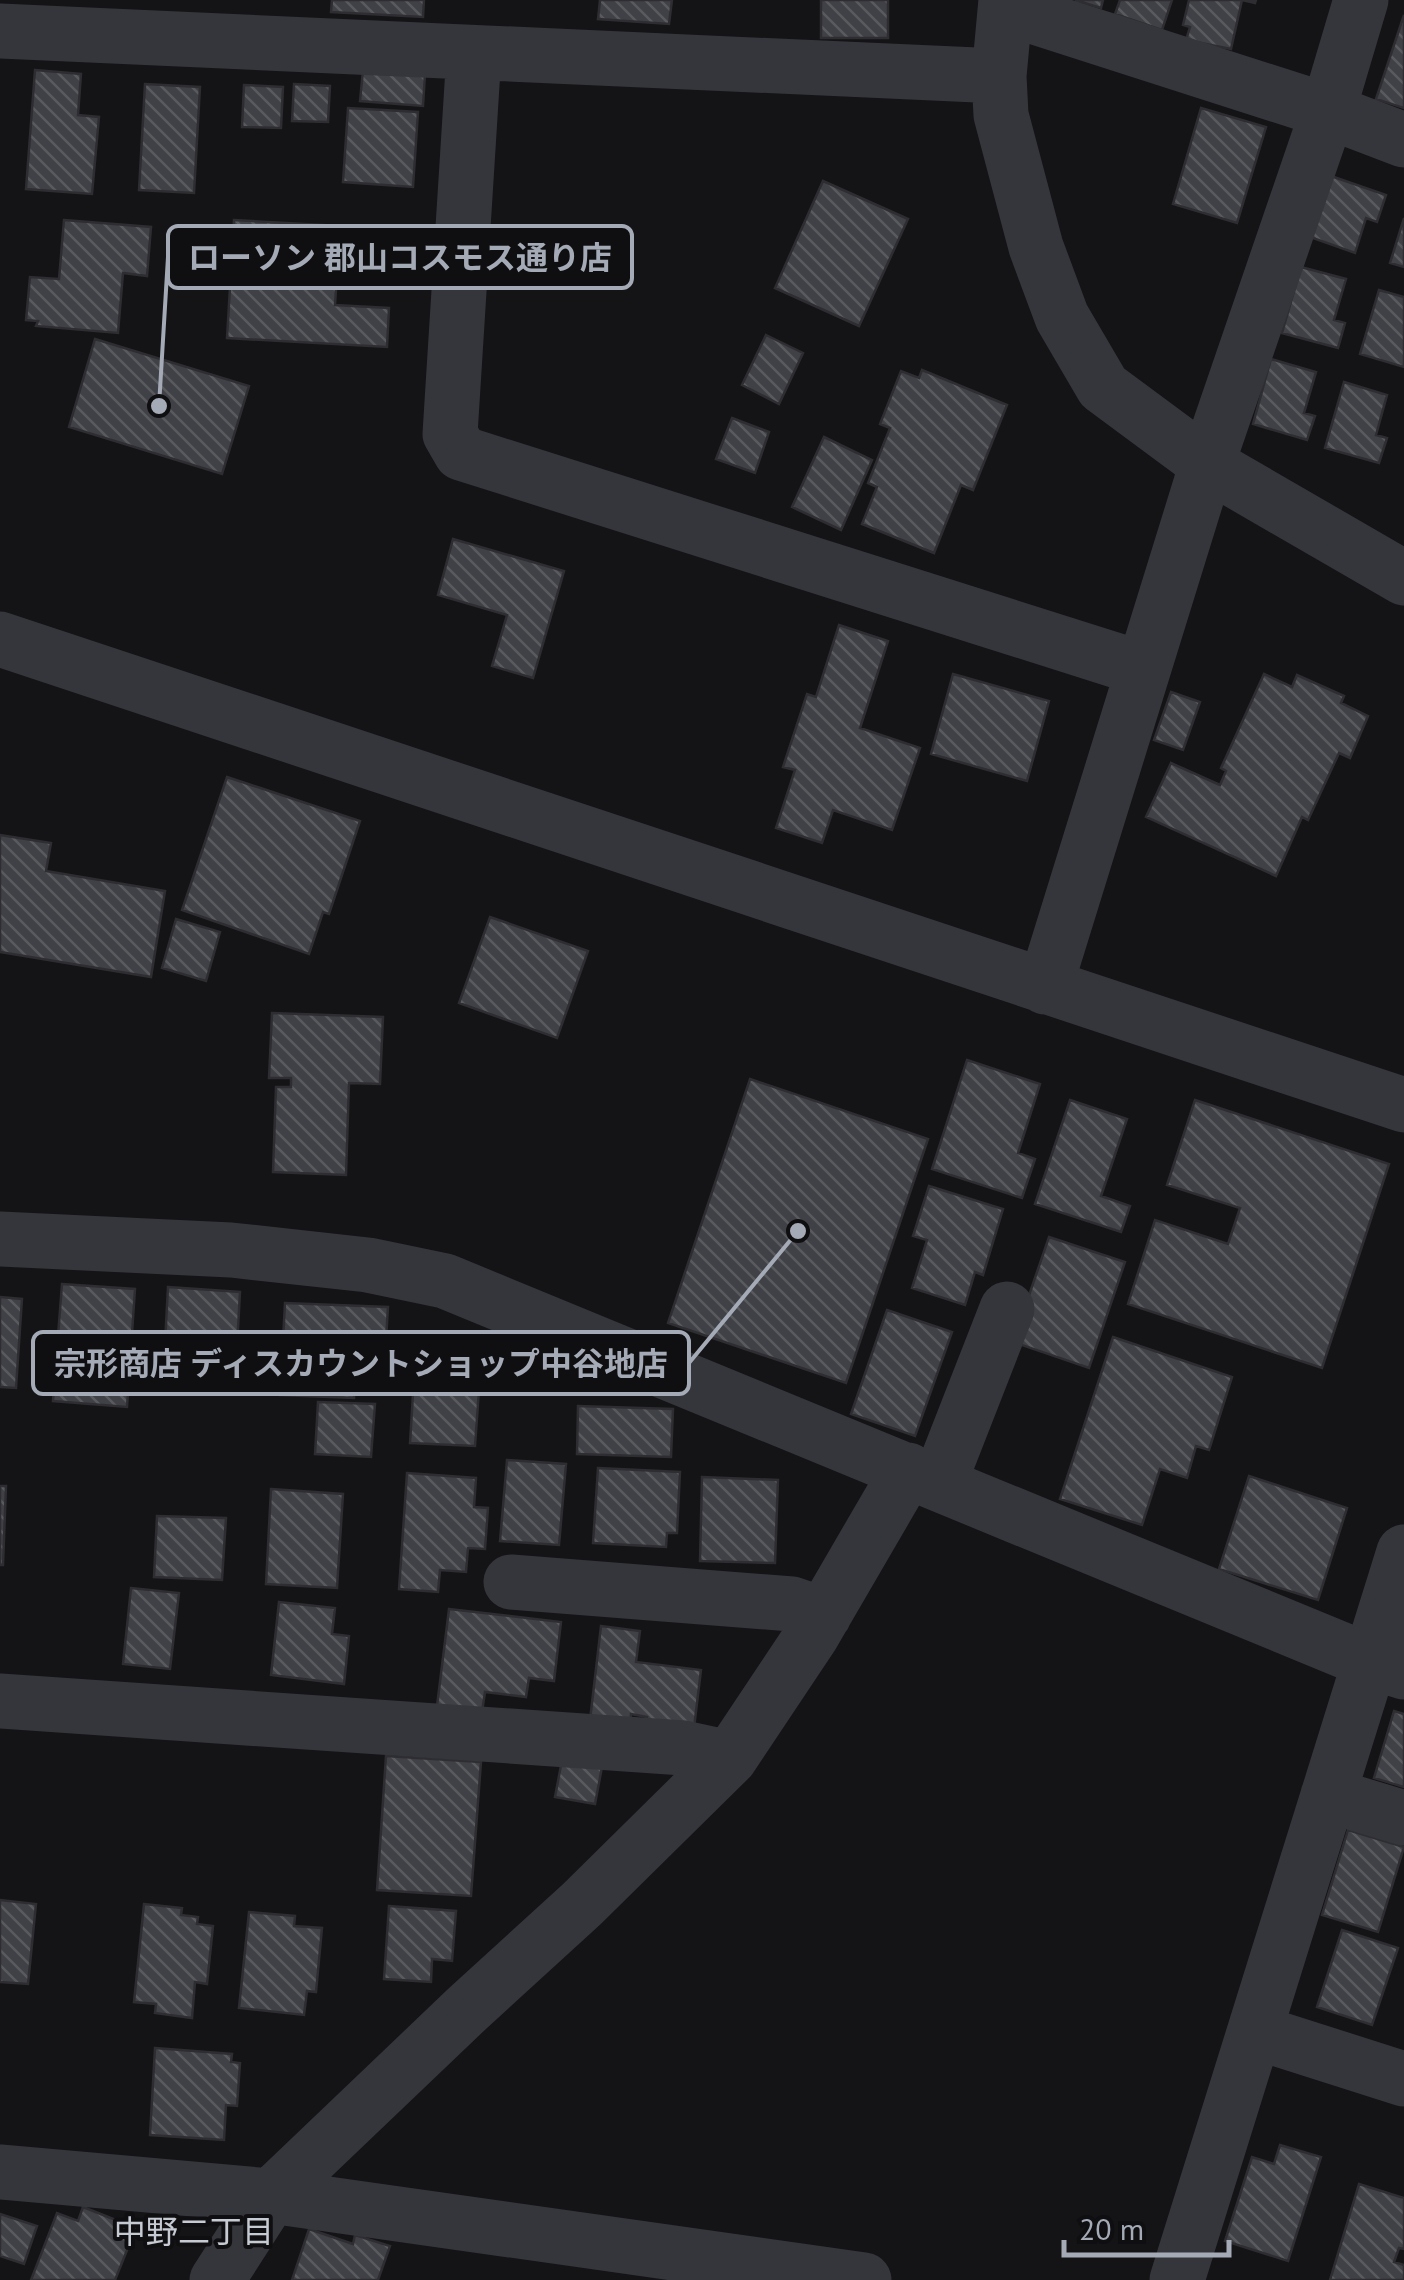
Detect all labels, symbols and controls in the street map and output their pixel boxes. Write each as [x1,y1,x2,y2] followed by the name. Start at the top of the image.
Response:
[168,226,632,288] callout: ローソン 郡山コスモス通り店
[188,236,612,278] text: ローソン 郡山コスモス通り店
[33,1332,689,1394] callout: 宗形商店 ディスカウントショップ中谷地店
[54,1342,668,1384] text: 宗形商店 ディスカウントショップ中谷地店
[1064,2195,1229,2257] scale bar
[1079,2209,1144,2248] text: 20 m
[114,2210,274,2252] district label: 中野二丁目

